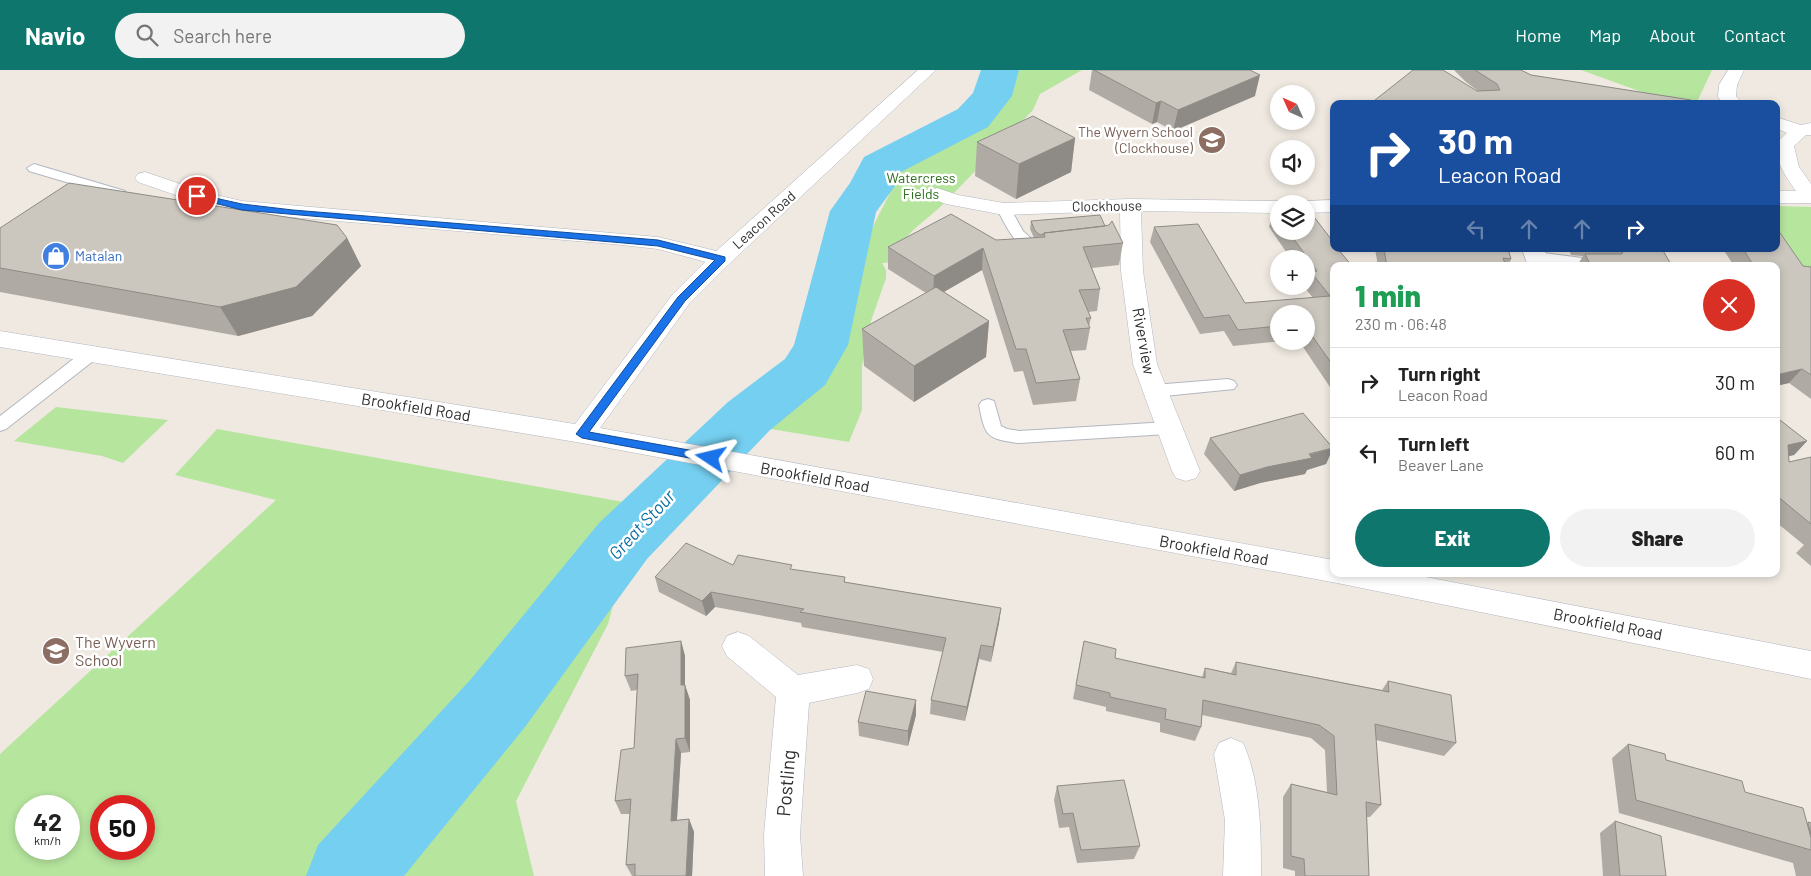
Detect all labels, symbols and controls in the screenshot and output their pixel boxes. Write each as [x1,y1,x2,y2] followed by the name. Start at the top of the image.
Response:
[115,13,465,58] search box
[25,21,85,50] text: Navio
[133,21,161,49] icon: search
[173,24,272,47] text: Search here
[1515,24,1561,46] text: Home
[1589,24,1621,46] text: Map
[1649,24,1696,46] text: About
[1724,24,1786,46] text: Contact
[1270,85,1315,130] north arrow
[1270,85,1315,350] map controls
[1438,119,1513,161] text: 30 m
[1355,120,1420,185] icon: right
[1078,123,1193,156] place label: The Wyvern School (Clockhouse)
[1197,125,1227,155] school or university icon: The Wyvern School (Clockhouse)
[1270,140,1315,185] button: sound
[1438,161,1562,187] text: Leacon Road
[887,169,956,202] park label: Watercress Fields
[176,175,218,217] pin
[183,182,211,210] icon: arrive
[729,187,799,252] street label: Leacon Road
[1270,195,1315,240] button: layers
[1072,196,1142,215] street label: Clockhouse
[1462,215,1490,243] icon: left
[1515,215,1543,243] icon: ahead
[1568,215,1596,243] icon: ahead
[1621,215,1649,243] icon: right
[41,241,71,271] shop icon: Matalan
[75,247,122,264] place label: Matalan
[1270,250,1315,295] button: +
[1355,277,1421,313] text: 1 min
[1703,279,1755,331] button: close
[1270,305,1315,350] button: −
[1129,306,1160,376] street label: Riverview
[1355,314,1447,333] text: 230 m · 06:48
[1398,362,1480,385] text: Turn right
[1355,369,1383,397] icon: right
[1715,371,1755,394] text: 30 m
[1398,385,1488,404] text: Leacon Road
[360,388,472,425] street label: Brookfield Road
[684,431,736,483] position arrow
[1398,432,1469,455] text: Turn left
[1355,439,1383,467] icon: left
[1715,441,1755,464] text: 60 m
[1398,455,1484,474] text: Beaver Lane
[759,458,871,495] street label: Brookfield Road
[603,484,679,564] water label: Great Stour
[1355,509,1550,567] button: Exit
[1560,509,1755,567] button: Share
[1158,531,1270,568] street label: Brookfield Road
[1552,604,1664,643] street label: Brookfield Road
[75,632,156,669] place label: The Wyvern School
[41,636,71,666] school or university icon: The Wyvern School
[771,749,800,817] street label: Postling
[90,795,155,860] speed limit sign: 50
[33,806,62,836] text: 42
[34,833,61,847] text: km/h

